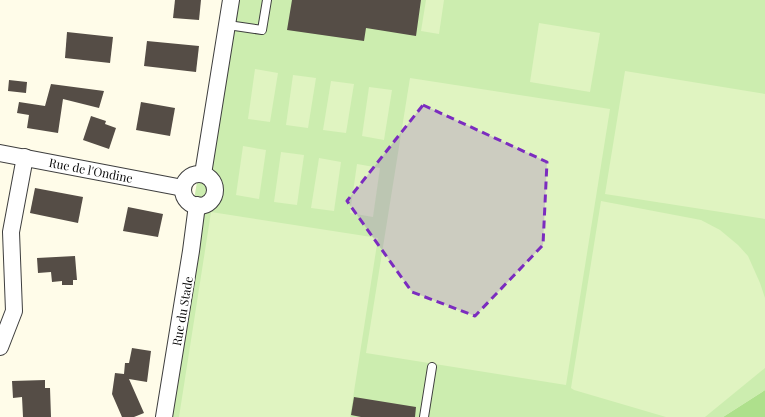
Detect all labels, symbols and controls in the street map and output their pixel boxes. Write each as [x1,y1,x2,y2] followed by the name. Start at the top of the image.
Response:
[48,154,134,186] street label: Rue de l'Ondine
[168,275,196,347] street label: Rue du Stade

